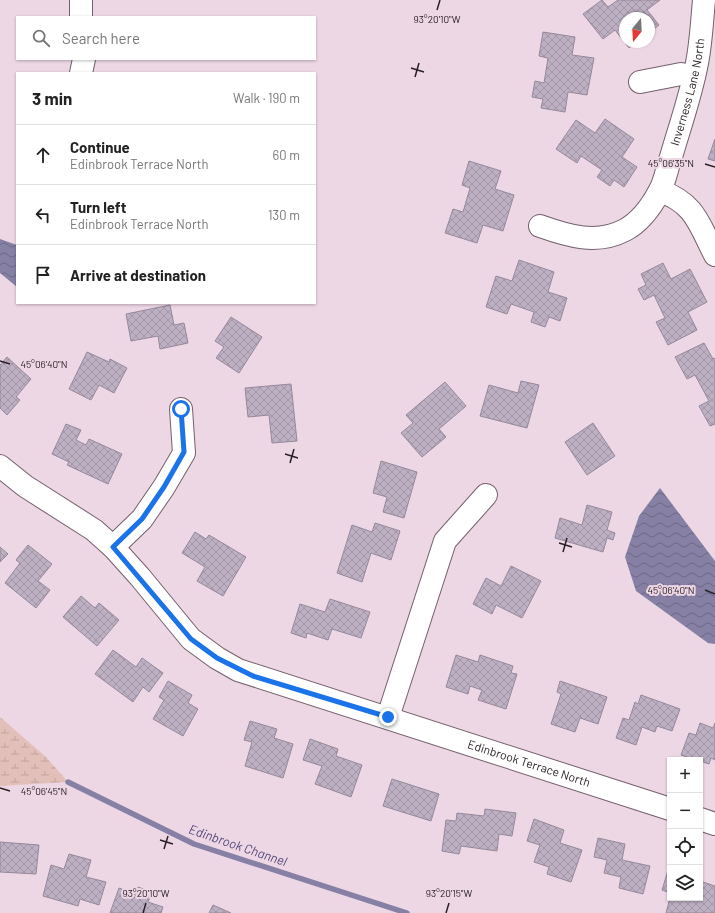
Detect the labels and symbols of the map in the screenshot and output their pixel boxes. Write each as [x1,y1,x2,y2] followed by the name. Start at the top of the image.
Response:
[619,12,655,48] north arrow
[413,13,461,25] text: 93°20'10"W
[667,37,707,147] street label: Inverness Lane North
[648,157,694,169] text: 45°06'35"N
[20,358,68,370] text: 45°06'40"N
[172,400,190,418] route start
[647,584,695,596] text: 45°06'40"N
[379,708,397,726] route end
[466,736,592,789] street label: Edinbrook Terrace North
[21,785,67,797] text: 45°06'45"N
[187,821,289,869] water label: Edinbrook Channel
[122,887,170,899] text: 93°20'10"W
[426,887,472,899] text: 93°20'15"W

